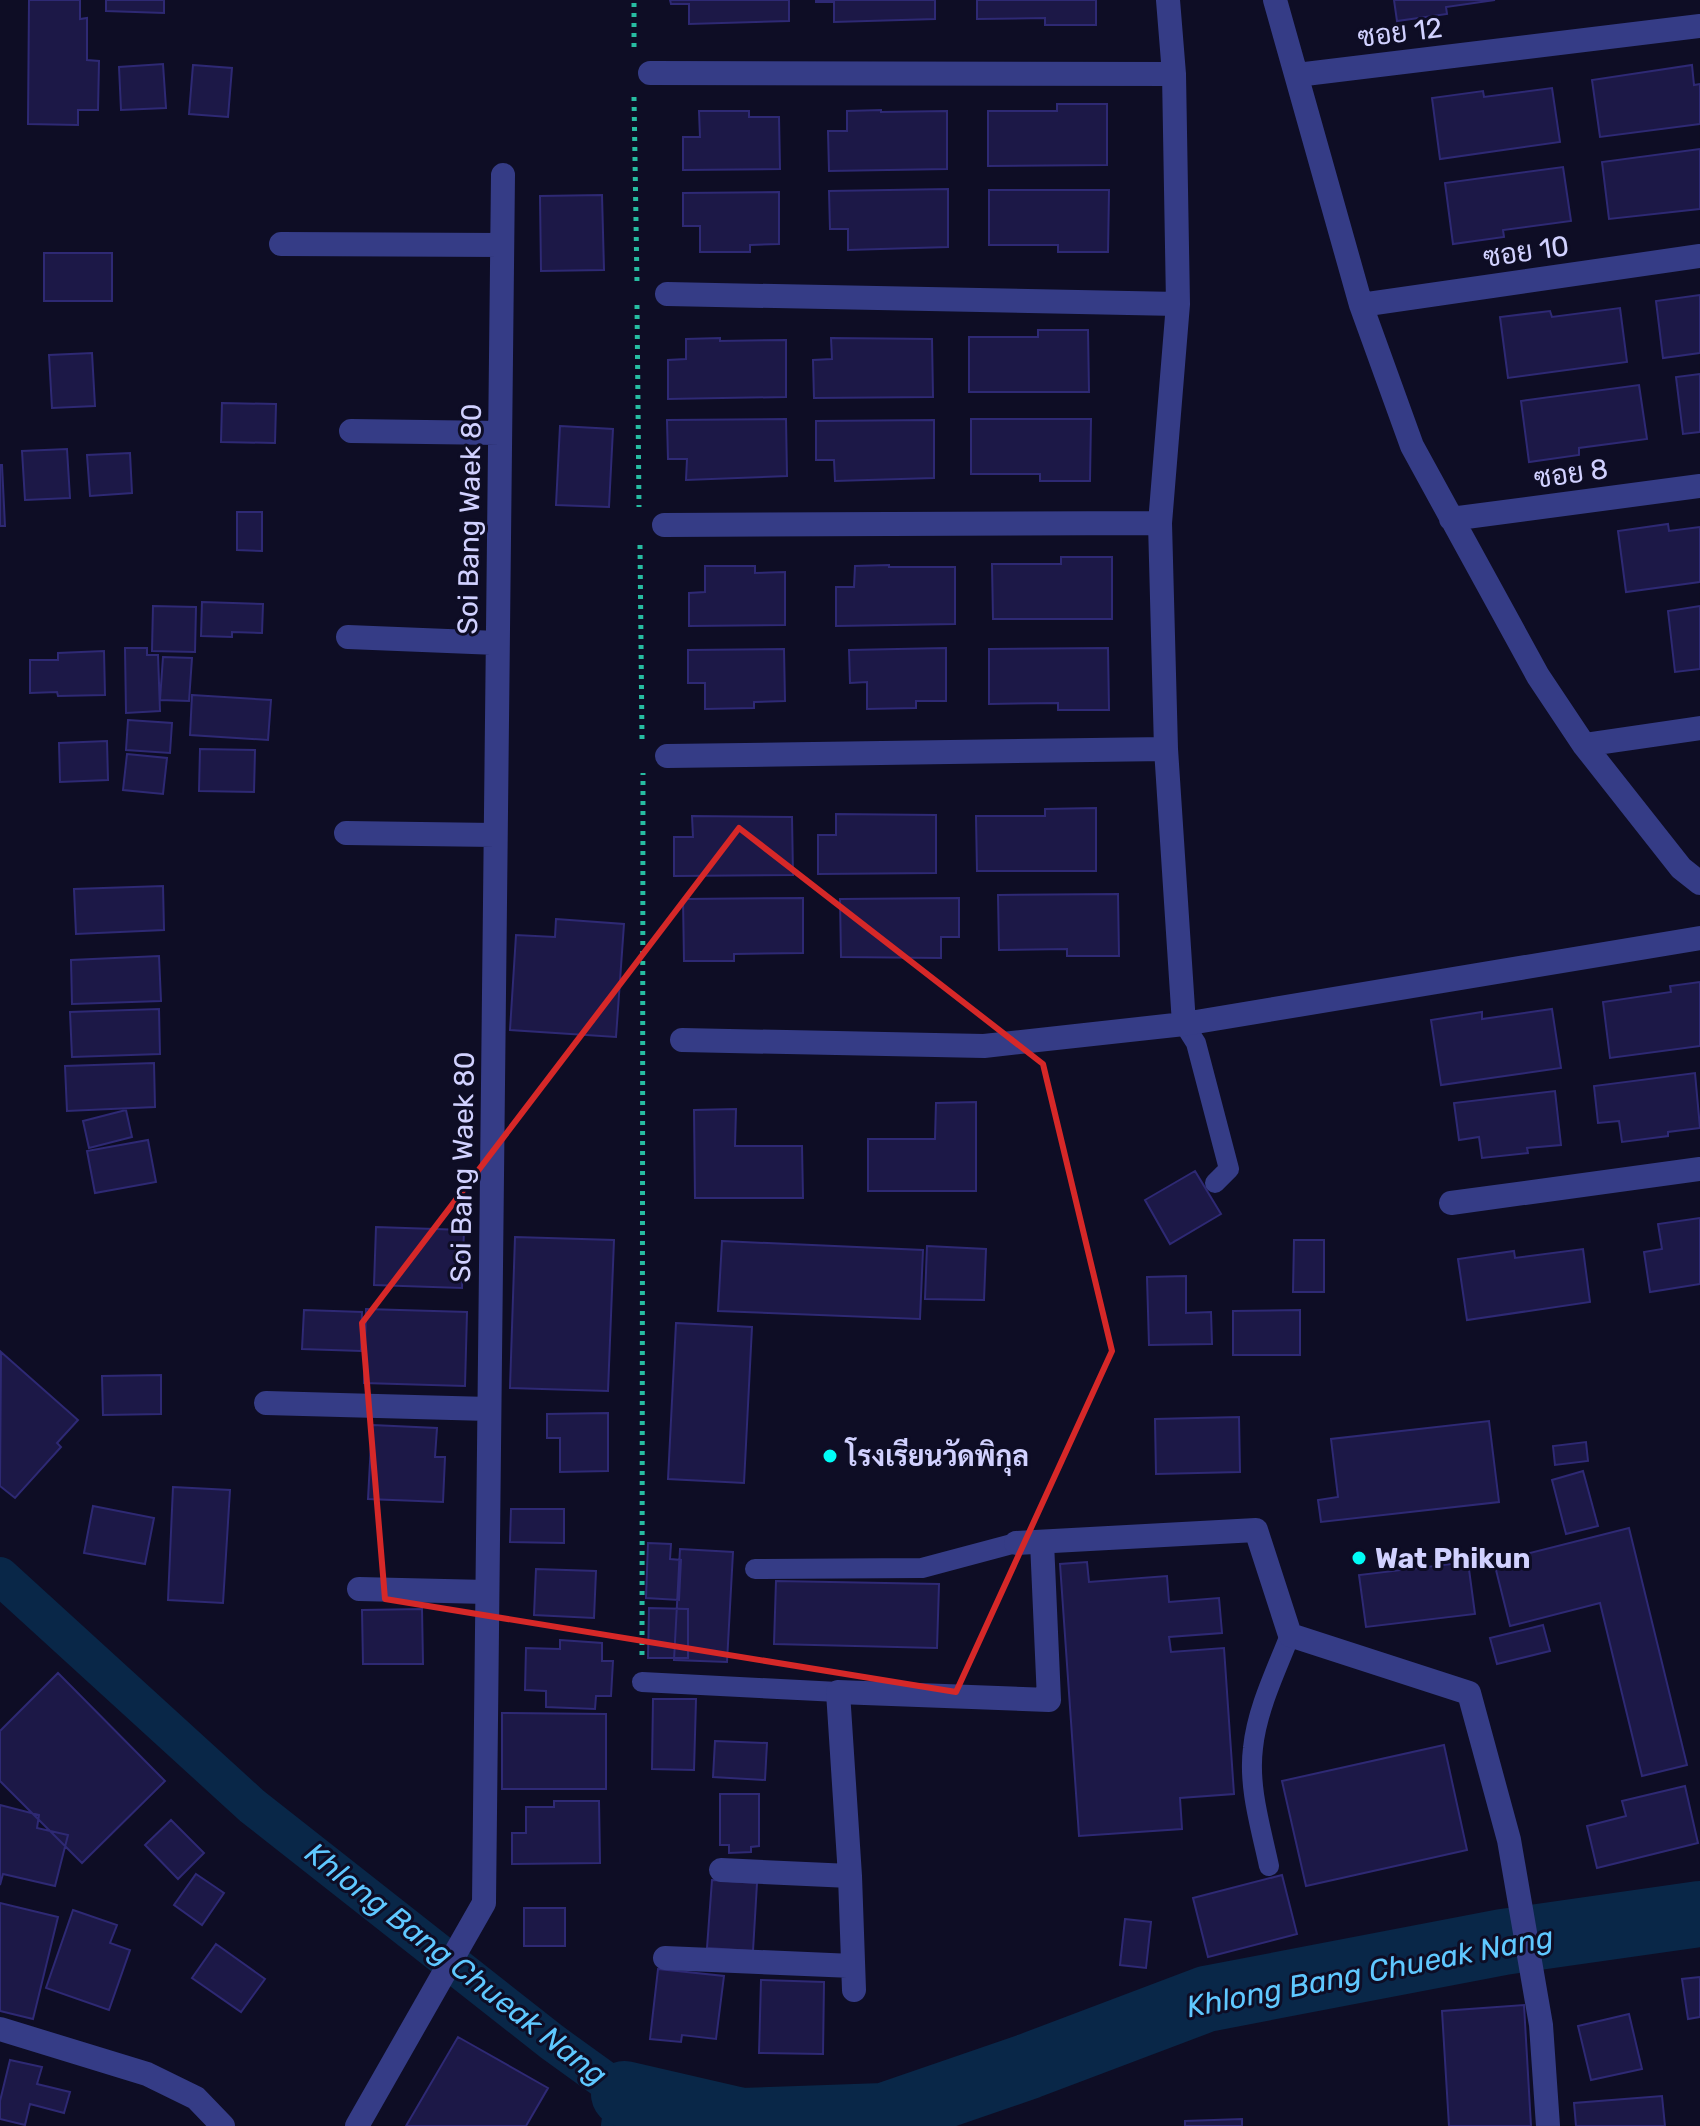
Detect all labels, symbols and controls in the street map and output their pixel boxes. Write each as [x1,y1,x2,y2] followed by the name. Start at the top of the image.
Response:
[1356,11,1444,54] street label: ซอย 12
[1481,229,1571,274] street label: ซอย 10
[451,403,488,635] street label: Soi Bang Waek 80
[1532,452,1610,495] street label: ซอย 8
[444,1051,481,1283] street label: Soi Bang Waek 80
[844,1437,1029,1476] place label: โรงเรียนวัดพิกุล
[821,1447,839,1465] marker: โรงเรียนวัดพิกุล
[1375,1542,1531,1575] place label: Wat Phikun
[1350,1549,1368,1567] marker: Wat Phikun
[298,1835,614,2093] water label: Khlong Bang Chueak Nang
[1183,1919,1557,2025] water label: Khlong Bang Chueak Nang

